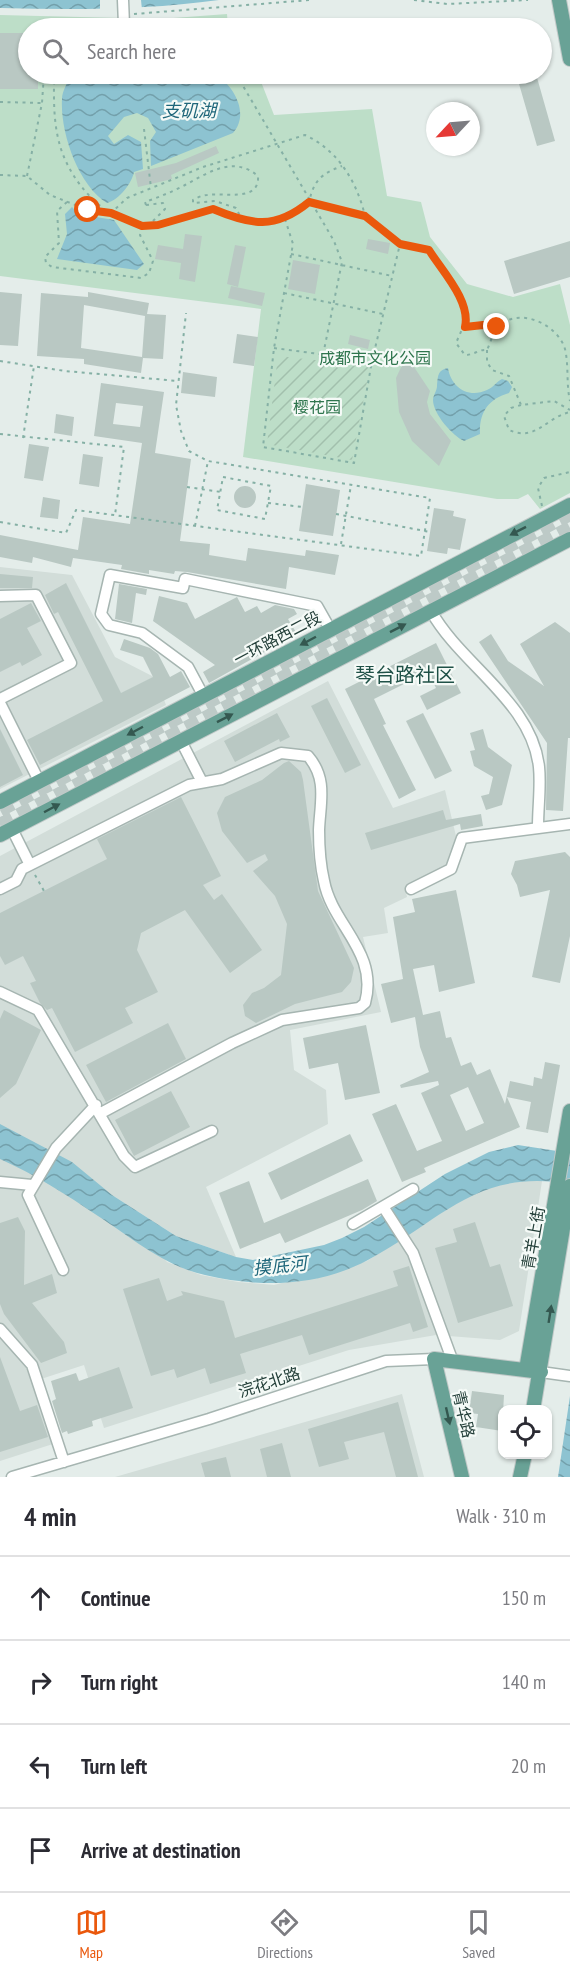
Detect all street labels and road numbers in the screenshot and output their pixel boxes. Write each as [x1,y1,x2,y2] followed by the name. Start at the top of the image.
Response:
[230,607,324,669] street label: 一环路西二段
[518,1205,548,1271] street label: 青羊上街
[235,1363,303,1401] street label: 浣花北路
[449,1388,479,1440] street label: 青华路

